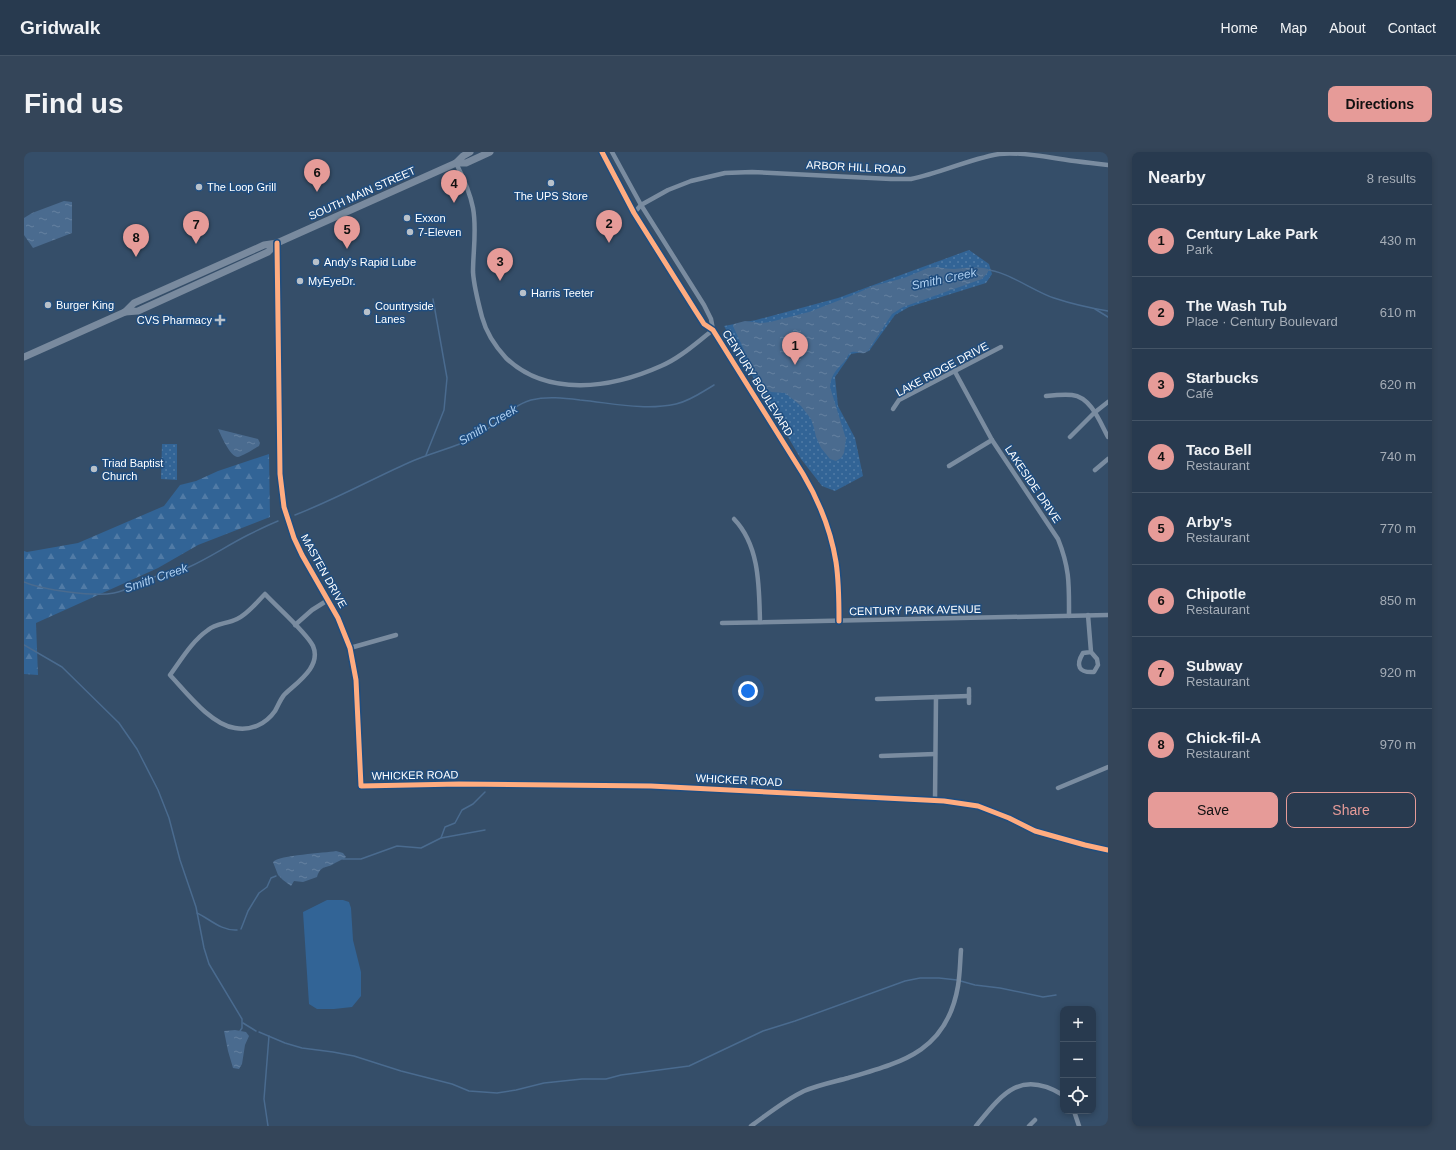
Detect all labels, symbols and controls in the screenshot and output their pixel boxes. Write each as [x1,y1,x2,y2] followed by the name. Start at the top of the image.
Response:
[20,17,100,38] text: Gridwalk
[1221,20,1258,36] text: Home
[1280,20,1307,36] text: Map
[1329,20,1366,36] text: About
[1388,20,1436,36] text: Contact
[1328,86,1432,122] button: Directions
[24,88,124,119] text: Find us
[806,158,906,176] street label: ARBOR HILL ROAD
[304,159,330,192] pin: 6
[307,164,417,222] street label: SOUTH MAIN STREET
[1148,168,1206,187] text: Nearby
[441,170,467,203] pin: 4
[1367,171,1416,186] text: 8 results
[546,178,556,188] marker: The UPS Store
[207,181,276,193] place label: The Loop Grill
[194,182,204,192] marker: The Loop Grill
[514,190,588,202] place label: The UPS Store
[596,210,622,243] pin: 2
[183,211,209,244] pin: 7
[415,212,446,224] place label: Exxon
[402,213,412,223] marker: Exxon
[334,216,360,249] pin: 5
[123,224,149,257] pin: 8
[1186,225,1318,242] text: Century Lake Park
[418,226,461,238] place label: 7-Eleven
[405,227,415,237] marker: 7-Eleven
[1157,233,1165,248] text: 1
[1380,233,1416,248] text: 430 m
[1186,242,1213,257] text: Park
[487,248,513,281] pin: 3
[324,256,416,268] place label: Andy's Rapid Lube
[311,257,321,267] marker: Andy's Rapid Lube
[910,265,979,293] water label: Smith Creek
[308,275,356,287] place label: MyEyeDr.
[295,276,305,286] marker: MyEyeDr.
[531,287,594,299] place label: Harris Teeter
[518,288,528,298] marker: Harris Teeter
[1186,297,1287,314] text: The Wash Tub
[56,299,114,311] place label: Burger King
[43,300,53,310] marker: Burger King
[375,300,434,325] place label: Countryside Lanes
[1157,305,1165,320] text: 2
[1380,305,1416,320] text: 610 m
[362,307,372,317] marker: Countryside Lanes
[137,314,212,326] place label: CVS Pharmacy
[1186,314,1338,329] text: Place · Century Boulevard
[215,315,225,325] marker: CVS Pharmacy
[720,328,796,438] street label: CENTURY BOULEVARD
[782,332,808,365] pin: 1
[894,340,990,398] street label: LAKE RIDGE DRIVE
[1186,369,1259,386] text: Starbucks
[1157,377,1165,392] text: 3
[1380,377,1416,392] text: 620 m
[1186,386,1213,401] text: Café
[456,401,521,448] water label: Smith Creek
[1186,441,1252,458] text: Taco Bell
[1003,443,1063,525] street label: LAKESIDE DRIVE
[1157,449,1165,464] text: 4
[1380,449,1416,464] text: 740 m
[102,457,163,482] place label: Triad Baptist Church
[1186,458,1250,473] text: Restaurant
[89,464,99,474] marker: Triad Baptist Church
[1186,513,1232,530] text: Arby's
[1157,521,1165,536] text: 5
[1380,521,1416,536] text: 770 m
[1186,530,1250,545] text: Restaurant
[299,532,349,610] street label: MASTEN DRIVE
[123,560,190,595] water label: Smith Creek
[1186,585,1246,602] text: Chipotle
[1157,593,1165,608] text: 6
[1380,593,1416,608] text: 850 m
[1186,602,1250,617] text: Restaurant
[849,603,981,617] street label: CENTURY PARK AVENUE
[1186,657,1243,674] text: Subway
[1157,665,1165,680] text: 7
[1380,665,1416,680] text: 920 m
[1186,674,1250,689] text: Restaurant
[738,681,758,701] your location
[1186,729,1261,746] text: Chick-fil-A
[1157,737,1165,752] text: 8
[1380,737,1416,752] text: 970 m
[1186,746,1250,761] text: Restaurant
[372,768,459,782] street label: WHICKER ROAD
[695,772,783,788] street label: WHICKER ROAD
[1148,792,1278,828] button: Save
[1286,792,1416,828] button: Share
[1060,1006,1096,1114] map controls
[1060,1006,1096,1042] button: +
[1060,1042,1096,1078] button: −
[1060,1078,1096,1114] button: locate

